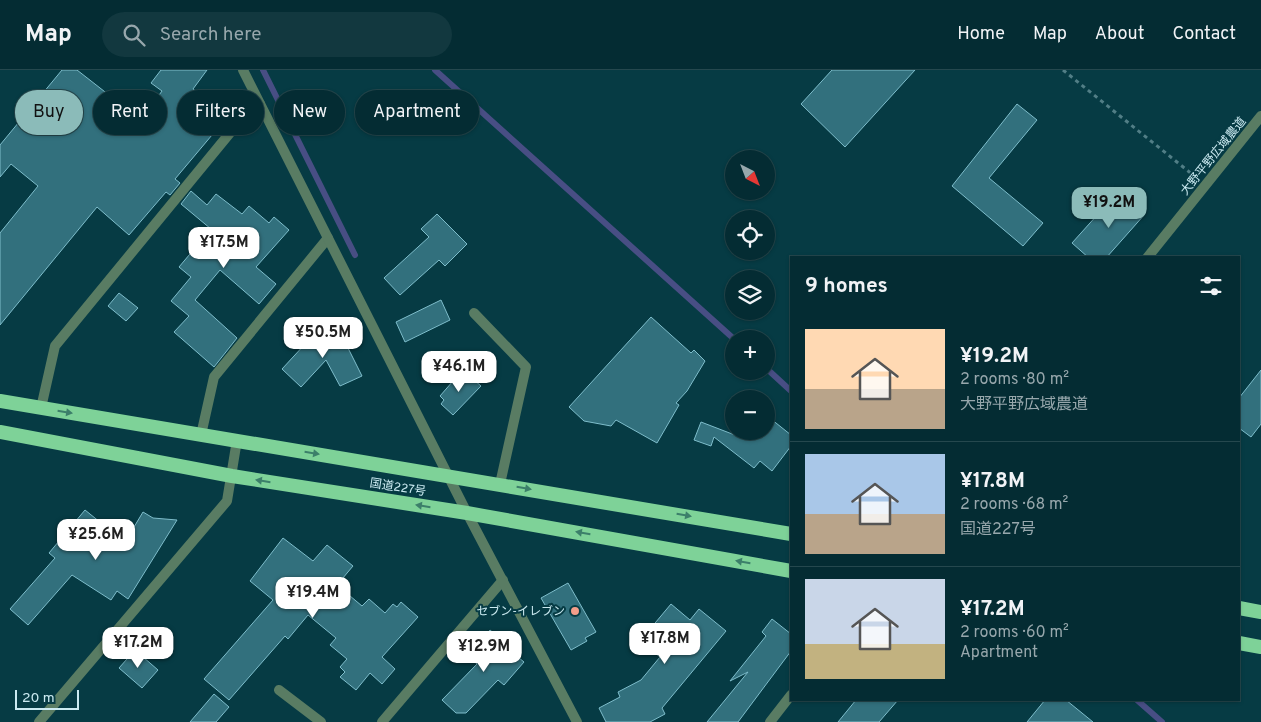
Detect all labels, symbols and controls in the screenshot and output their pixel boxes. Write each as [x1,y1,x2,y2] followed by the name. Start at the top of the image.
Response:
[102,12,452,57] search box
[25,20,72,50] text: Map
[120,21,148,49] icon: search
[160,23,261,47] text: Search here
[957,23,1005,46] text: Home
[1033,23,1067,46] text: Map
[1095,23,1144,46] text: About
[1172,23,1236,46] text: Contact
[15,90,83,135] chip: Buy
[93,90,167,135] chip: Rent
[177,90,264,135] chip: Filters
[274,90,345,135] chip: New
[355,90,479,135] chip: Apartment
[1177,114,1250,199] street label: 大野平野広域農道
[725,150,775,200] north arrow
[725,150,775,440] map controls
[1068,186,1150,229] pin: ¥19.2M
[1083,193,1135,213] text: ¥19.2M
[725,210,775,260] button: locate
[183,226,265,269] pin: ¥17.5M
[199,233,249,253] text: ¥17.5M
[725,270,775,320] button: layers
[1197,272,1225,300] icon: filters
[805,273,888,300] text: 9 homes
[282,316,364,359] pin: ¥50.5M
[295,323,351,343] text: ¥50.5M
[725,330,775,380] button: +
[960,343,1029,370] text: ¥19.2M
[845,349,905,409] icon: home
[418,350,500,393] pin: ¥46.1M
[432,357,486,377] text: ¥46.1M
[960,370,1069,390] text: 2 rooms · 80 m²
[725,390,775,440] button: −
[960,395,1088,415] text: 大野平野広域農道
[58,409,74,417] one-way arrow
[304,449,320,457] one-way arrow
[960,468,1025,495] text: ¥17.8M
[845,474,905,534] icon: home
[254,476,270,484] one-way arrow
[369,476,427,500] street label: 国道227号
[517,485,533,493] one-way arrow
[960,495,1068,515] text: 2 rooms · 68 m²
[415,502,431,510] one-way arrow
[677,512,693,520] one-way arrow
[55,518,137,561] pin: ¥25.6M
[960,520,1036,540] text: 国道227号
[68,525,124,545] text: ¥25.6M
[575,529,591,537] one-way arrow
[735,558,751,566] one-way arrow
[272,576,354,619] pin: ¥19.4M
[286,583,340,603] text: ¥19.4M
[960,596,1025,623] text: ¥17.2M
[845,599,905,659] icon: home
[476,604,565,620] place label: セブン-イレブン
[569,605,581,617] marker: セブン-イレブン
[624,622,706,665] pin: ¥17.8M
[960,623,1069,643] text: 2 rooms · 60 m²
[97,626,179,669] pin: ¥17.2M
[640,629,690,649] text: ¥17.8M
[443,630,525,673] pin: ¥12.9M
[113,633,163,653] text: ¥17.2M
[458,637,510,657] text: ¥12.9M
[960,643,1038,663] text: Apartment
[15,687,79,710] scale bar
[22,690,55,707] text: 20 m

